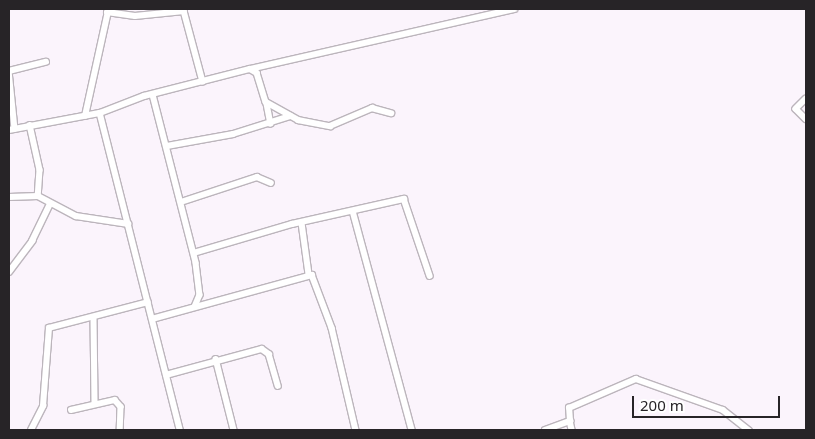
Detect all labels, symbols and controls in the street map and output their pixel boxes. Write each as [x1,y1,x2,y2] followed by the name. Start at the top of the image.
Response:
[635,386,782,418] scale bar
[640,395,684,415] text: 200 m

